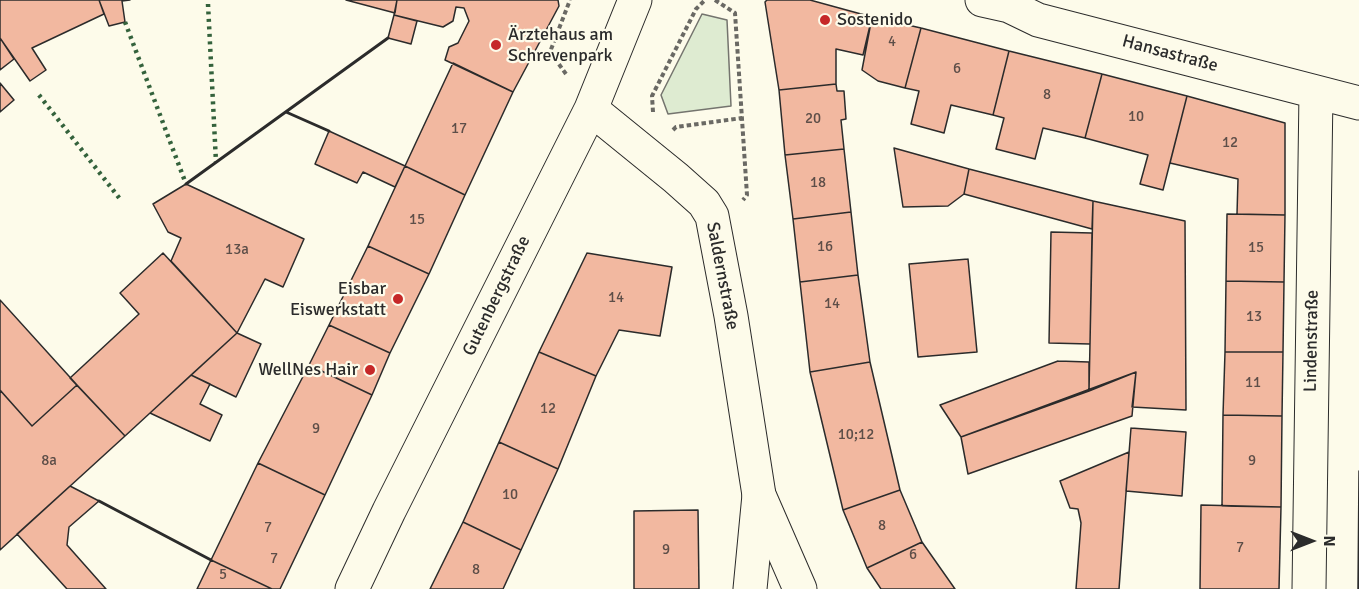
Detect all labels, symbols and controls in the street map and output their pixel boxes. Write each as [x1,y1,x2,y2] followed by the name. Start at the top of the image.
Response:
[837,9,913,31] place label: Sostenido
[818,13,832,27] marker: Sostenido
[508,24,613,66] place label: Ärztehaus am Schrevenpark
[1120,31,1220,77] street label: Hansastraße
[888,33,896,51] house number: 4
[489,38,503,52] marker: Ärztehaus am Schrevenpark
[953,60,961,78] house number: 6
[1043,86,1051,104] house number: 8
[1128,108,1144,126] house number: 10
[805,110,821,128] house number: 20
[451,120,467,138] house number: 17
[1222,134,1238,152] house number: 12
[810,174,826,192] house number: 18
[409,211,425,229] house number: 15
[701,220,743,332] street label: Saldernstraße
[459,232,535,360] street label: Gutenbergstraße
[817,238,833,256] house number: 16
[1248,239,1264,257] house number: 15
[225,241,249,259] house number: 13a
[290,278,386,320] place label: Eisbar Eiswerkstatt
[608,289,624,307] house number: 14
[1300,290,1324,392] street label: Lindenstraße
[391,292,405,306] marker: Eisbar Eiswerkstatt
[824,295,840,313] house number: 14
[1246,308,1262,326] house number: 13
[258,359,358,381] place label: WellNes Hair
[363,363,377,377] marker: WellNes Hair
[1245,374,1261,392] house number: 11
[540,400,556,418] house number: 12
[312,420,320,438] house number: 9
[838,426,874,444] house number: 10;12
[41,452,57,470] house number: 8a
[1248,452,1256,470] house number: 9
[502,486,518,504] house number: 10
[1281,511,1341,571] north arrow
[878,517,886,535] house number: 8
[264,519,272,537] house number: 7
[1319,535,1339,547] text: N
[1236,539,1244,557] house number: 7
[662,541,670,559] house number: 9
[909,546,917,564] house number: 6
[270,550,278,568] house number: 7
[472,561,480,579] house number: 8
[219,566,227,584] house number: 5

